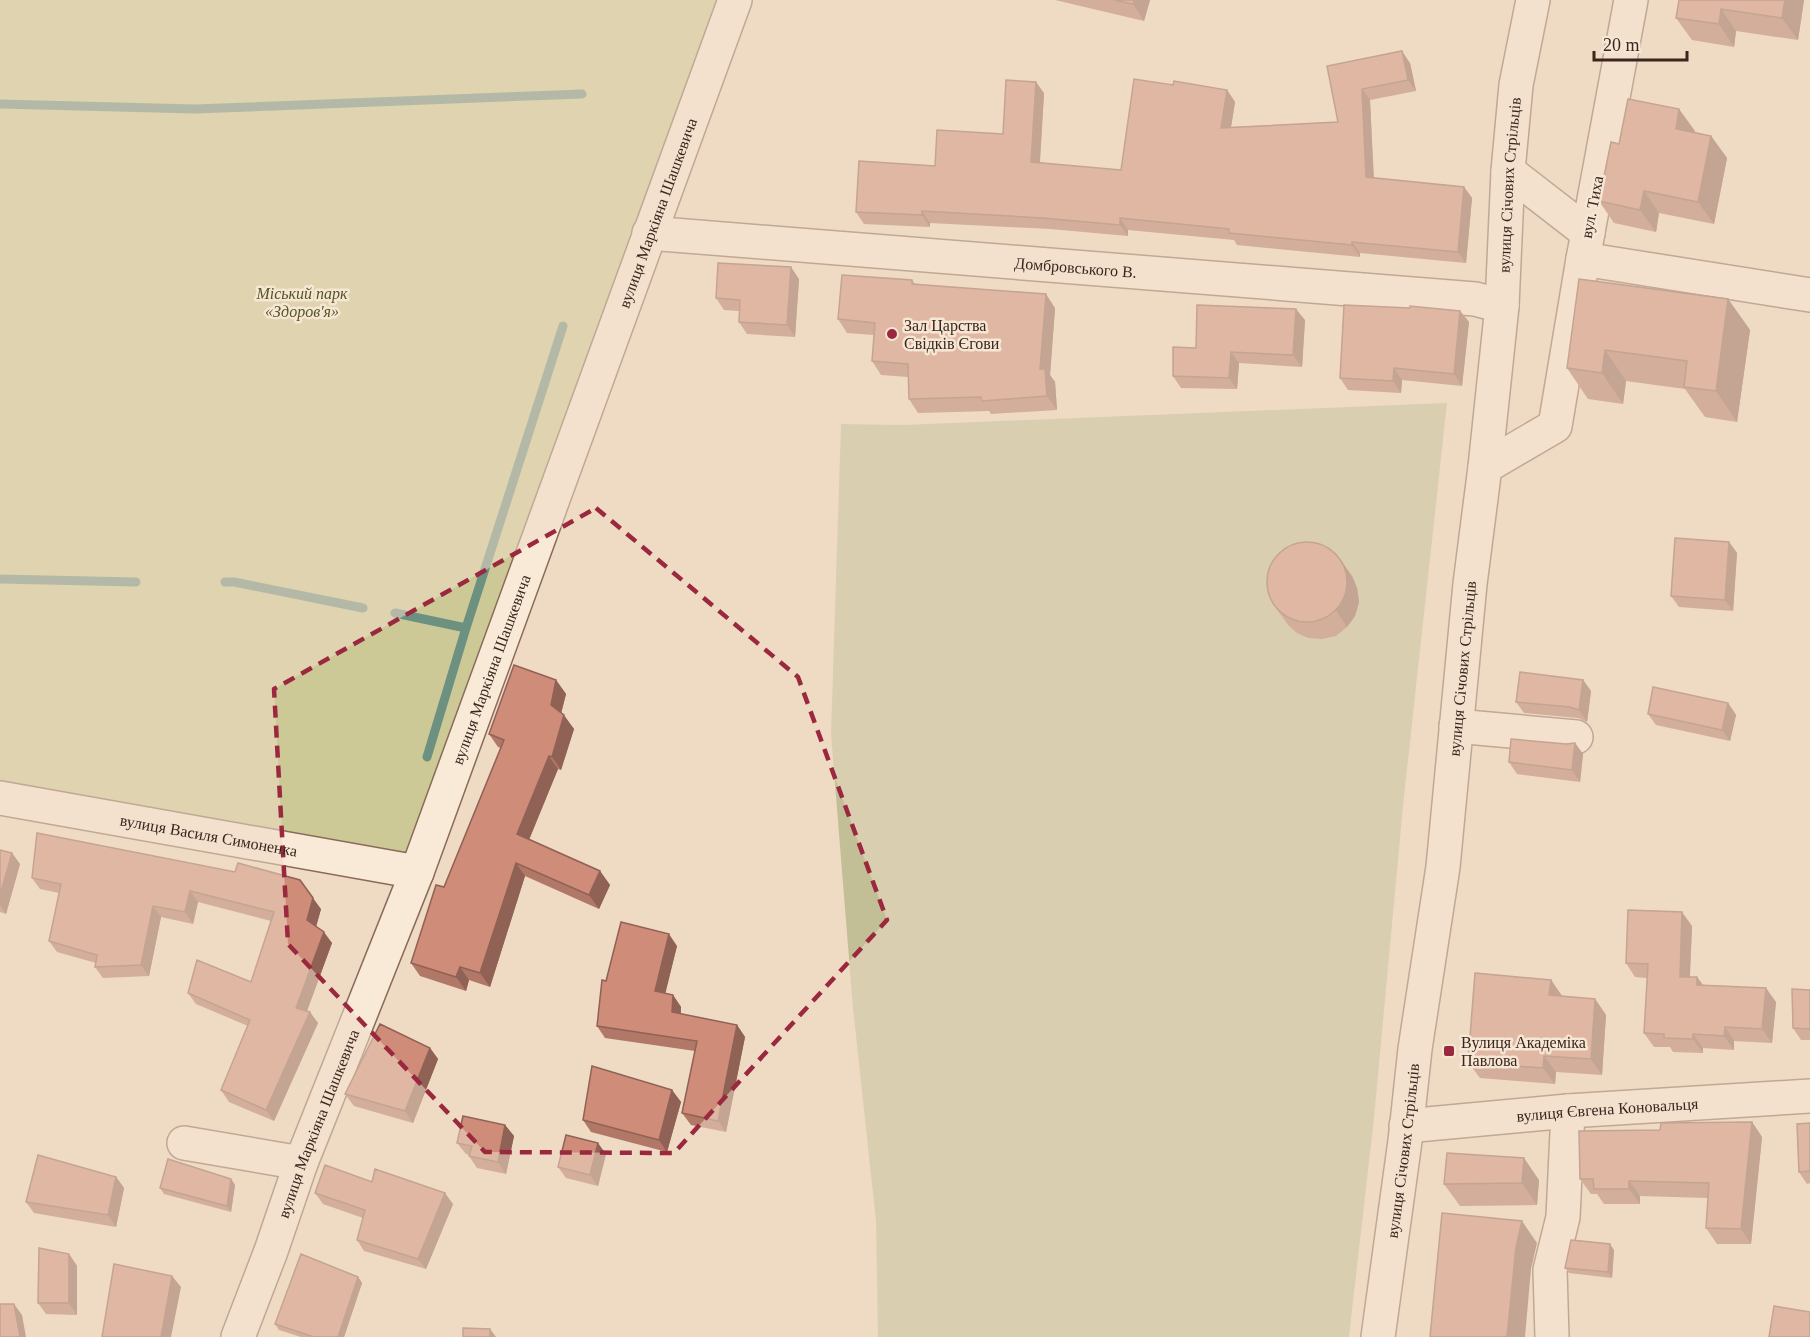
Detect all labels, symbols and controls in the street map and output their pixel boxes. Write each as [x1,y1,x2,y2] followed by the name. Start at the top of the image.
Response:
[1594,24,1687,62] scale bar
[1603,35,1640,55] text: 20 m
[1495,96,1523,273] street label: вулиця Січових Стрільців
[615,116,700,310] street label: вулиця Маркіяна Шашкевича
[1578,174,1607,240] street label: вул. Тиха
[1014,254,1137,280] street label: Домбровського В.
[255,285,348,321] park label: Міський парк «Здоров'я»
[904,317,1000,353] place label: Зал Царства Свідків Єгови
[885,327,899,341] marker: Зал Царства Свідків Єгови
[449,572,533,767] street label: вулиця Маркіяна Шашкевича
[1445,580,1479,757] street label: вулиця Січових Стрільців
[119,811,299,859] street label: вулиця Василя Симоненка
[274,1027,362,1220] street label: вулиця Маркіяна Шашкевича
[1461,1034,1586,1069] place label: Вулиця Академіка Павлова
[1442,1044,1456,1058] marker: Вулиця Академіка Павлова
[1383,1062,1422,1239] street label: вулиця Січових Стрільців
[1516,1094,1699,1125] street label: вулиця Євгена Коновальця

